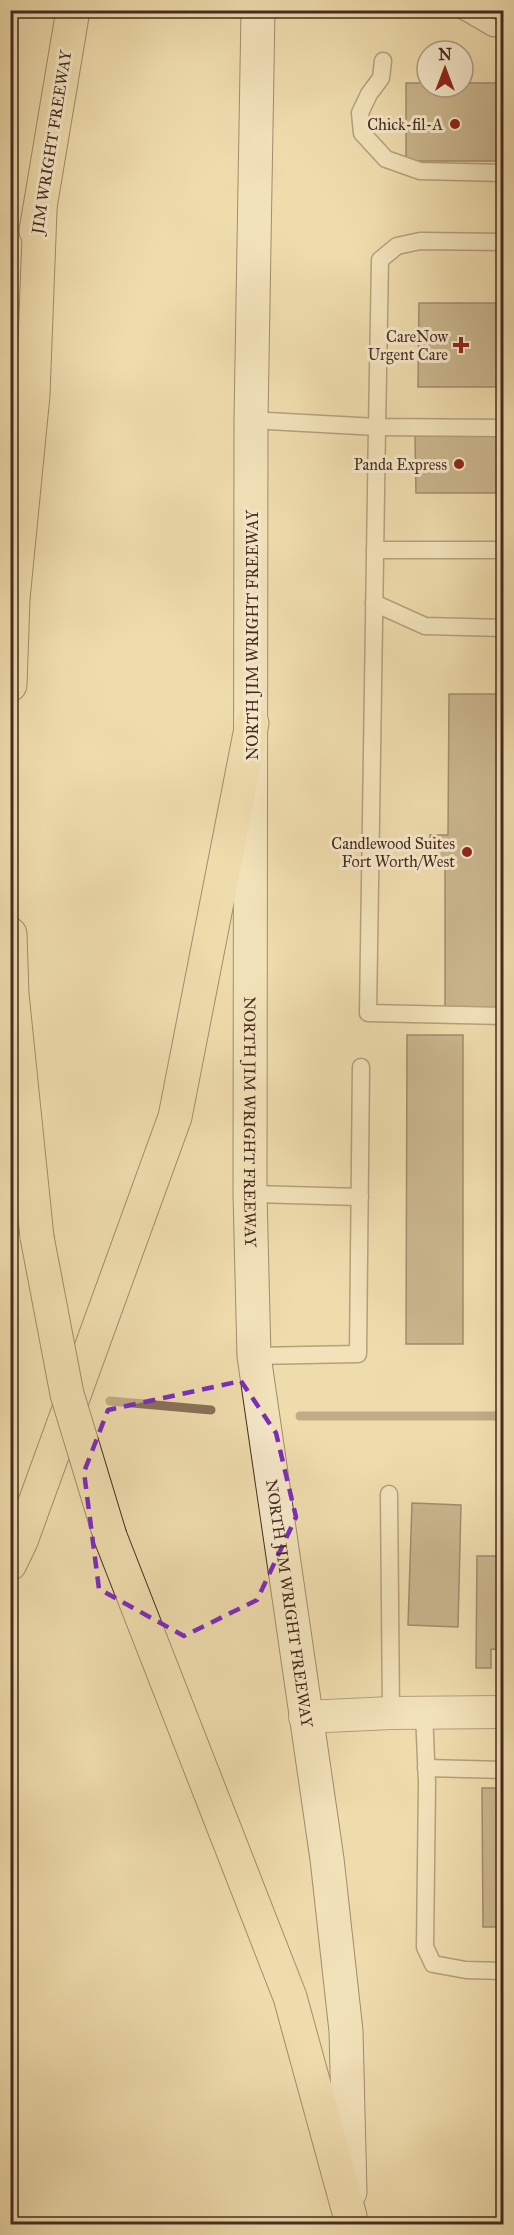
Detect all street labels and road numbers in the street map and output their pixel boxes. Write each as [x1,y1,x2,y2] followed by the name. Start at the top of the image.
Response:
[27,48,77,237] street label: JIM WRIGHT FREEWAY
[243,509,263,760] street label: NORTH JIM WRIGHT FREEWAY
[239,997,260,1248] street label: NORTH JIM WRIGHT FREEWAY
[262,1478,317,1730] street label: NORTH JIM WRIGHT FREEWAY

